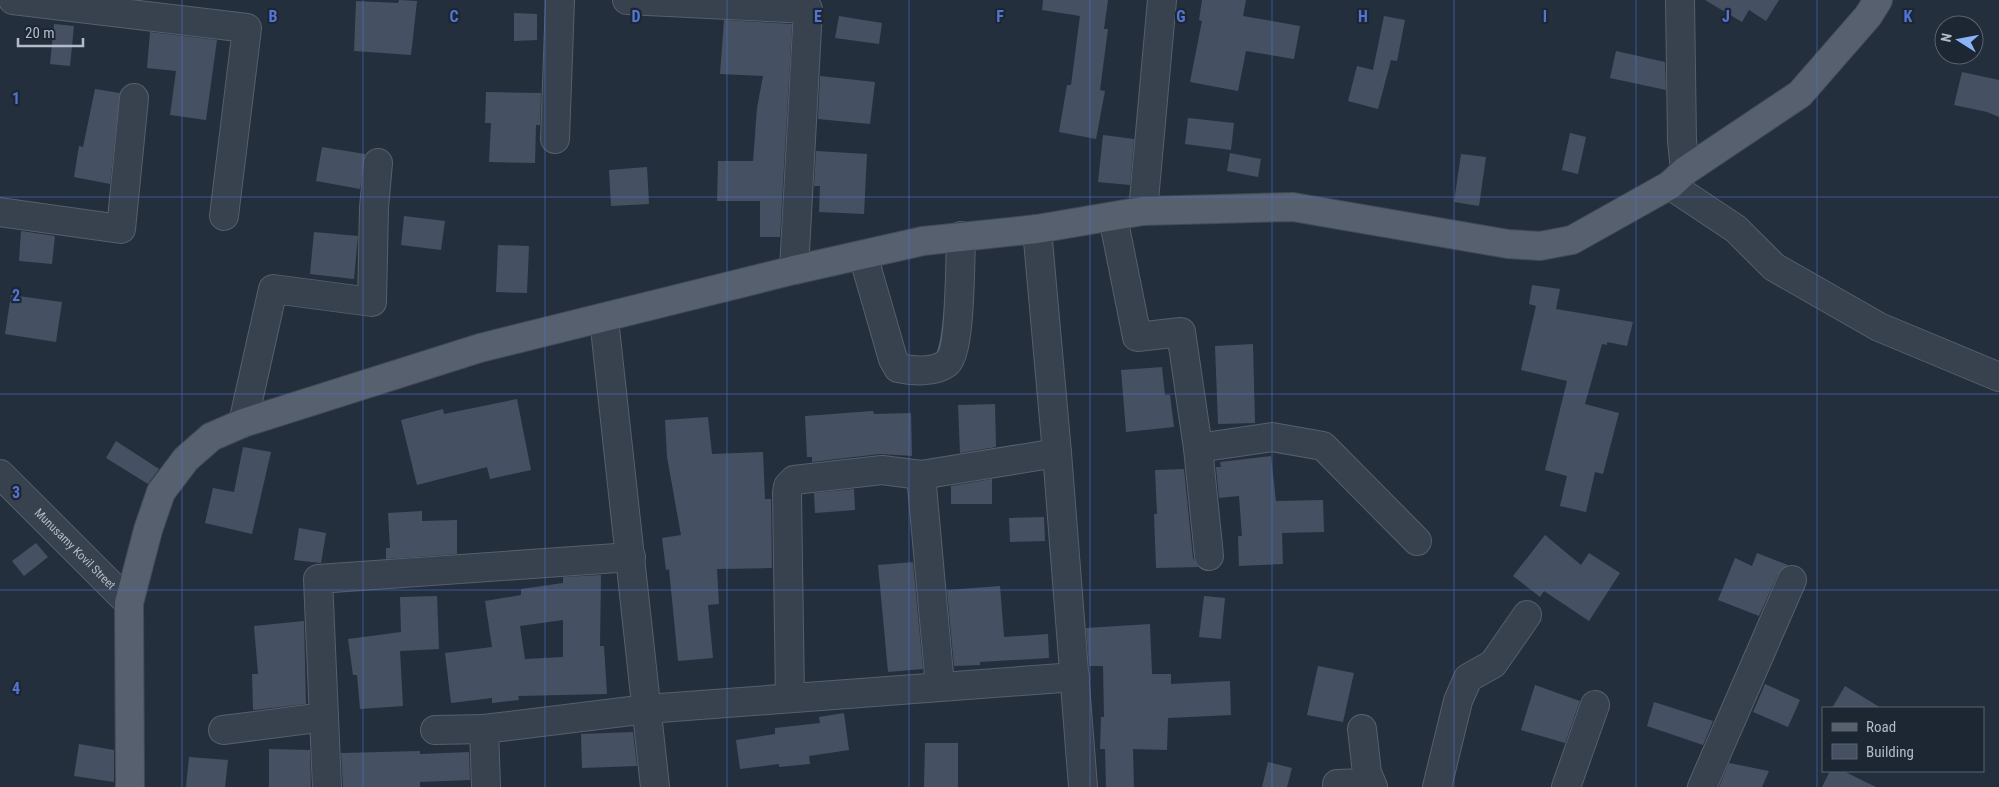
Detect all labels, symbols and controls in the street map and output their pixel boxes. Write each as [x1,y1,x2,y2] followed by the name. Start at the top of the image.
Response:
[269,7,278,26] text: B
[449,7,459,26] text: C
[631,7,641,26] text: D
[814,7,822,26] text: E
[996,7,1004,26] text: F
[1176,7,1186,26] text: G
[1358,7,1368,26] text: H
[1543,7,1547,26] text: I
[1722,7,1730,26] text: J
[1904,7,1913,26] text: K
[18,15,82,47] scale bar
[1934,15,1984,65] north arrow
[25,24,55,42] text: 20 m
[1938,32,1955,43] text: N
[12,89,20,108] text: 1
[12,286,20,305] text: 2
[12,483,20,502] text: 3
[32,506,119,593] street label: Munusamy Kovil Street
[12,679,20,698] text: 4
[1822,707,1984,772] legend
[1866,718,1896,736] text: Road
[1866,743,1914,761] text: Building

